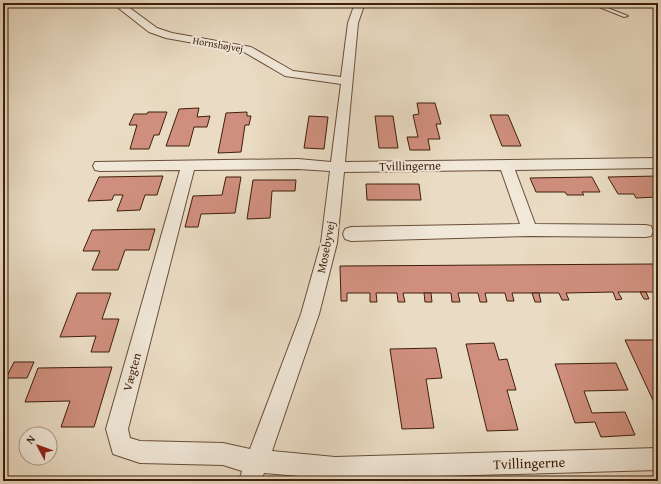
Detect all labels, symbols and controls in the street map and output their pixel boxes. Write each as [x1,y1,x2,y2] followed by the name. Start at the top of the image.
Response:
[192,33,245,56] street label: Hornshøjvej
[379,156,441,175] street label: Tvillingerne
[312,219,339,275] street label: Mosebyvej
[118,351,145,393] street label: Vægten
[18,426,58,466] north arrow
[22,431,39,447] text: N
[493,452,566,474] street label: Tvillingerne

